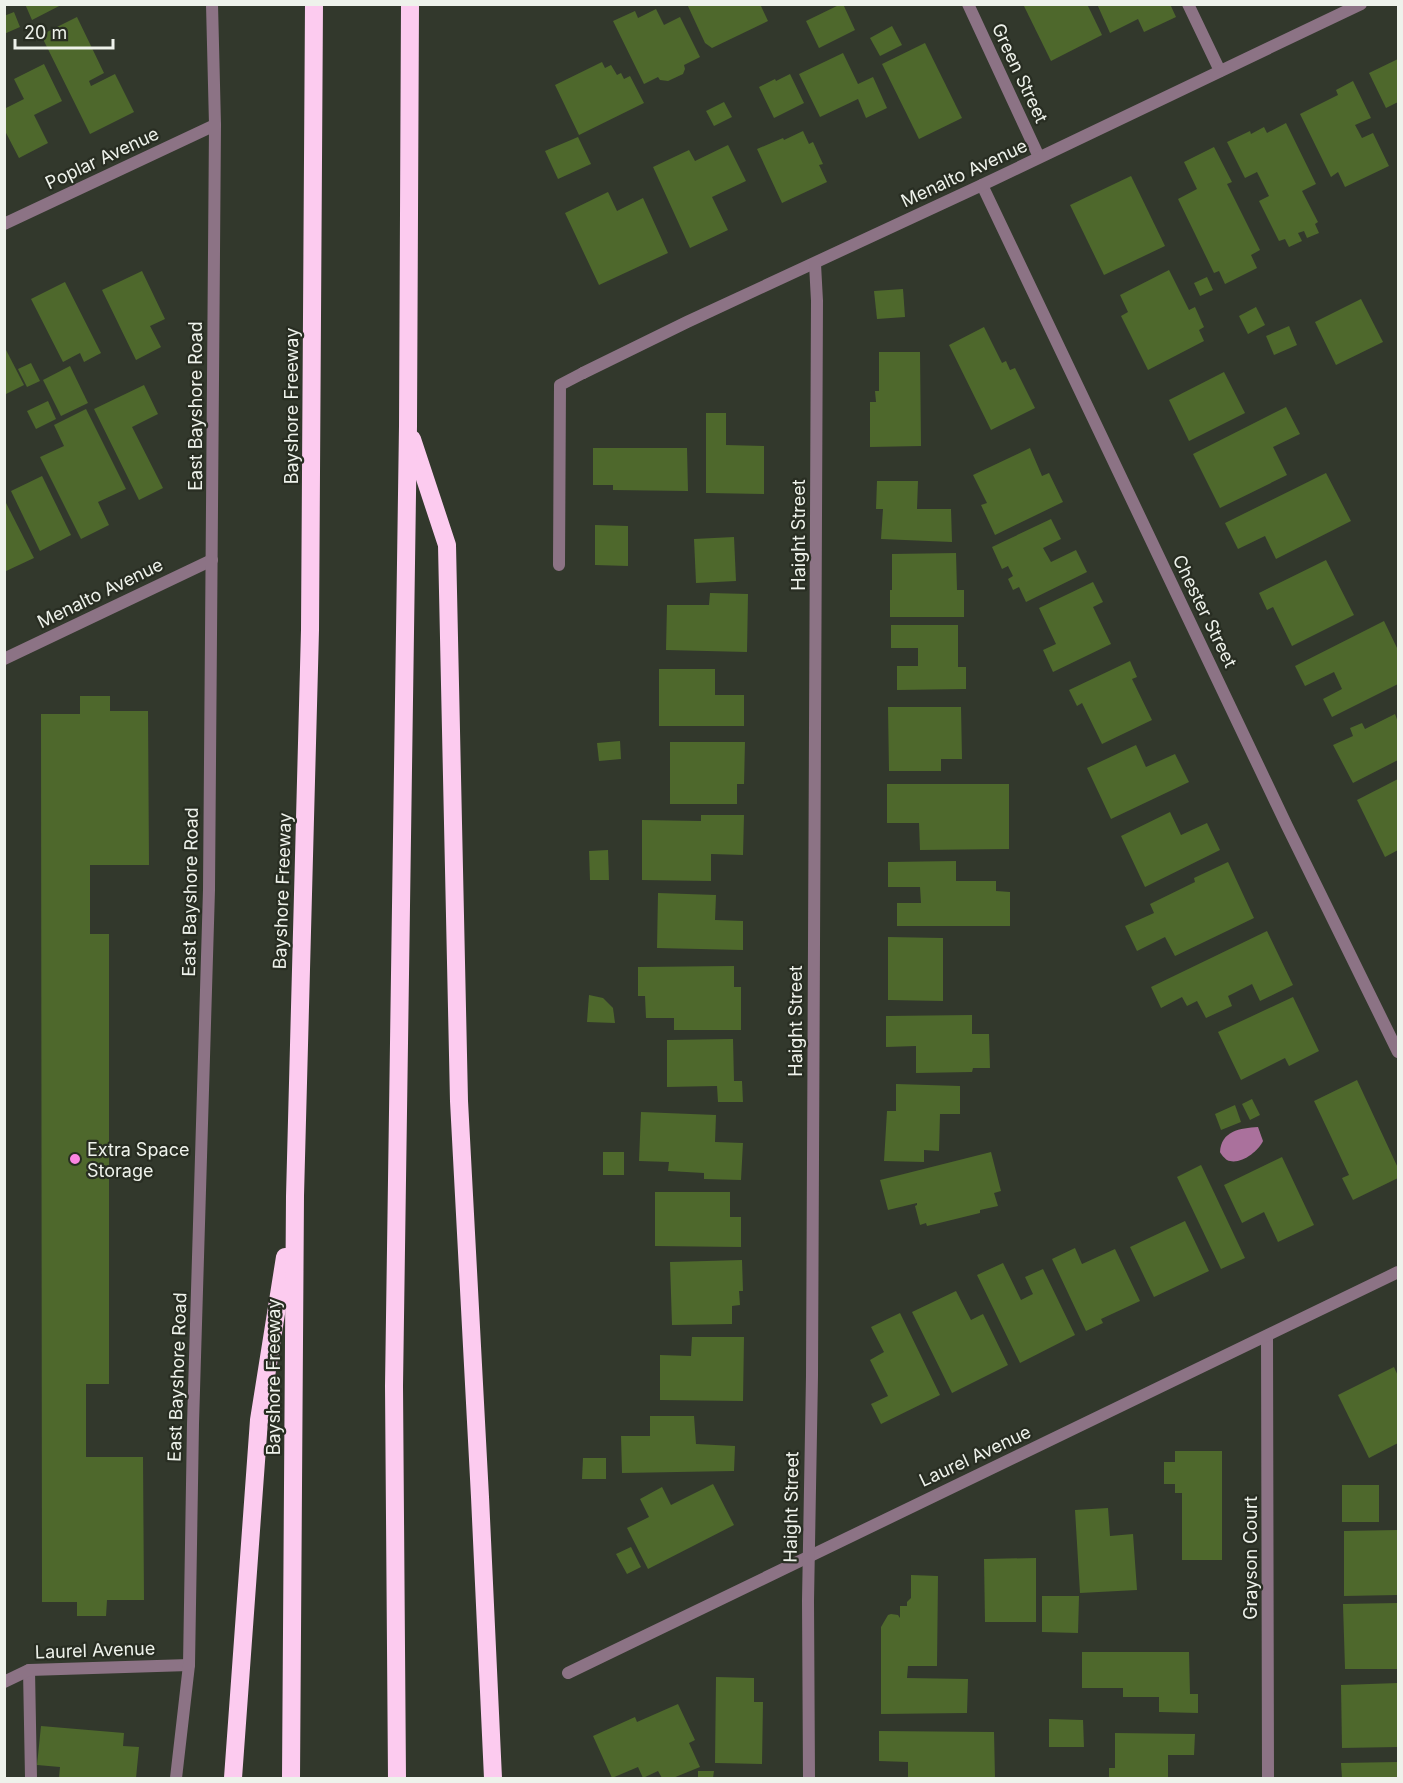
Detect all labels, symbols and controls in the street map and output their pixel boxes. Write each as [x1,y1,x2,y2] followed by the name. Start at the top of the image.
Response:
[15,12,112,50] scale bar
[988,20,1052,126] street label: Green Street
[24,22,67,43] text: 20 m
[42,123,162,193] street label: Poplar Avenue
[898,135,1030,211] street label: Menalto Avenue
[185,321,206,491] street label: East Bayshore Road
[281,328,302,484] street label: Bayshore Freeway
[788,479,809,591] street label: Haight Street
[1169,551,1241,671] street label: Chester Street
[34,554,166,632] street label: Menalto Avenue
[178,807,202,977] street label: East Bayshore Road
[269,812,295,970] street label: Bayshore Freeway
[785,965,806,1077] street label: Haight Street
[87,1139,189,1181] place label: Extra Space Storage
[68,1152,82,1166] marker: Extra Space Storage
[164,1292,190,1462] street label: East Bayshore Road
[263,1299,284,1455] street label: Bayshore Freeway
[916,1421,1034,1491] street label: Laurel Avenue
[780,1451,802,1563] street label: Haight Street
[1240,1496,1261,1620] street label: Grayson Court
[34,1637,156,1663] street label: Laurel Avenue

